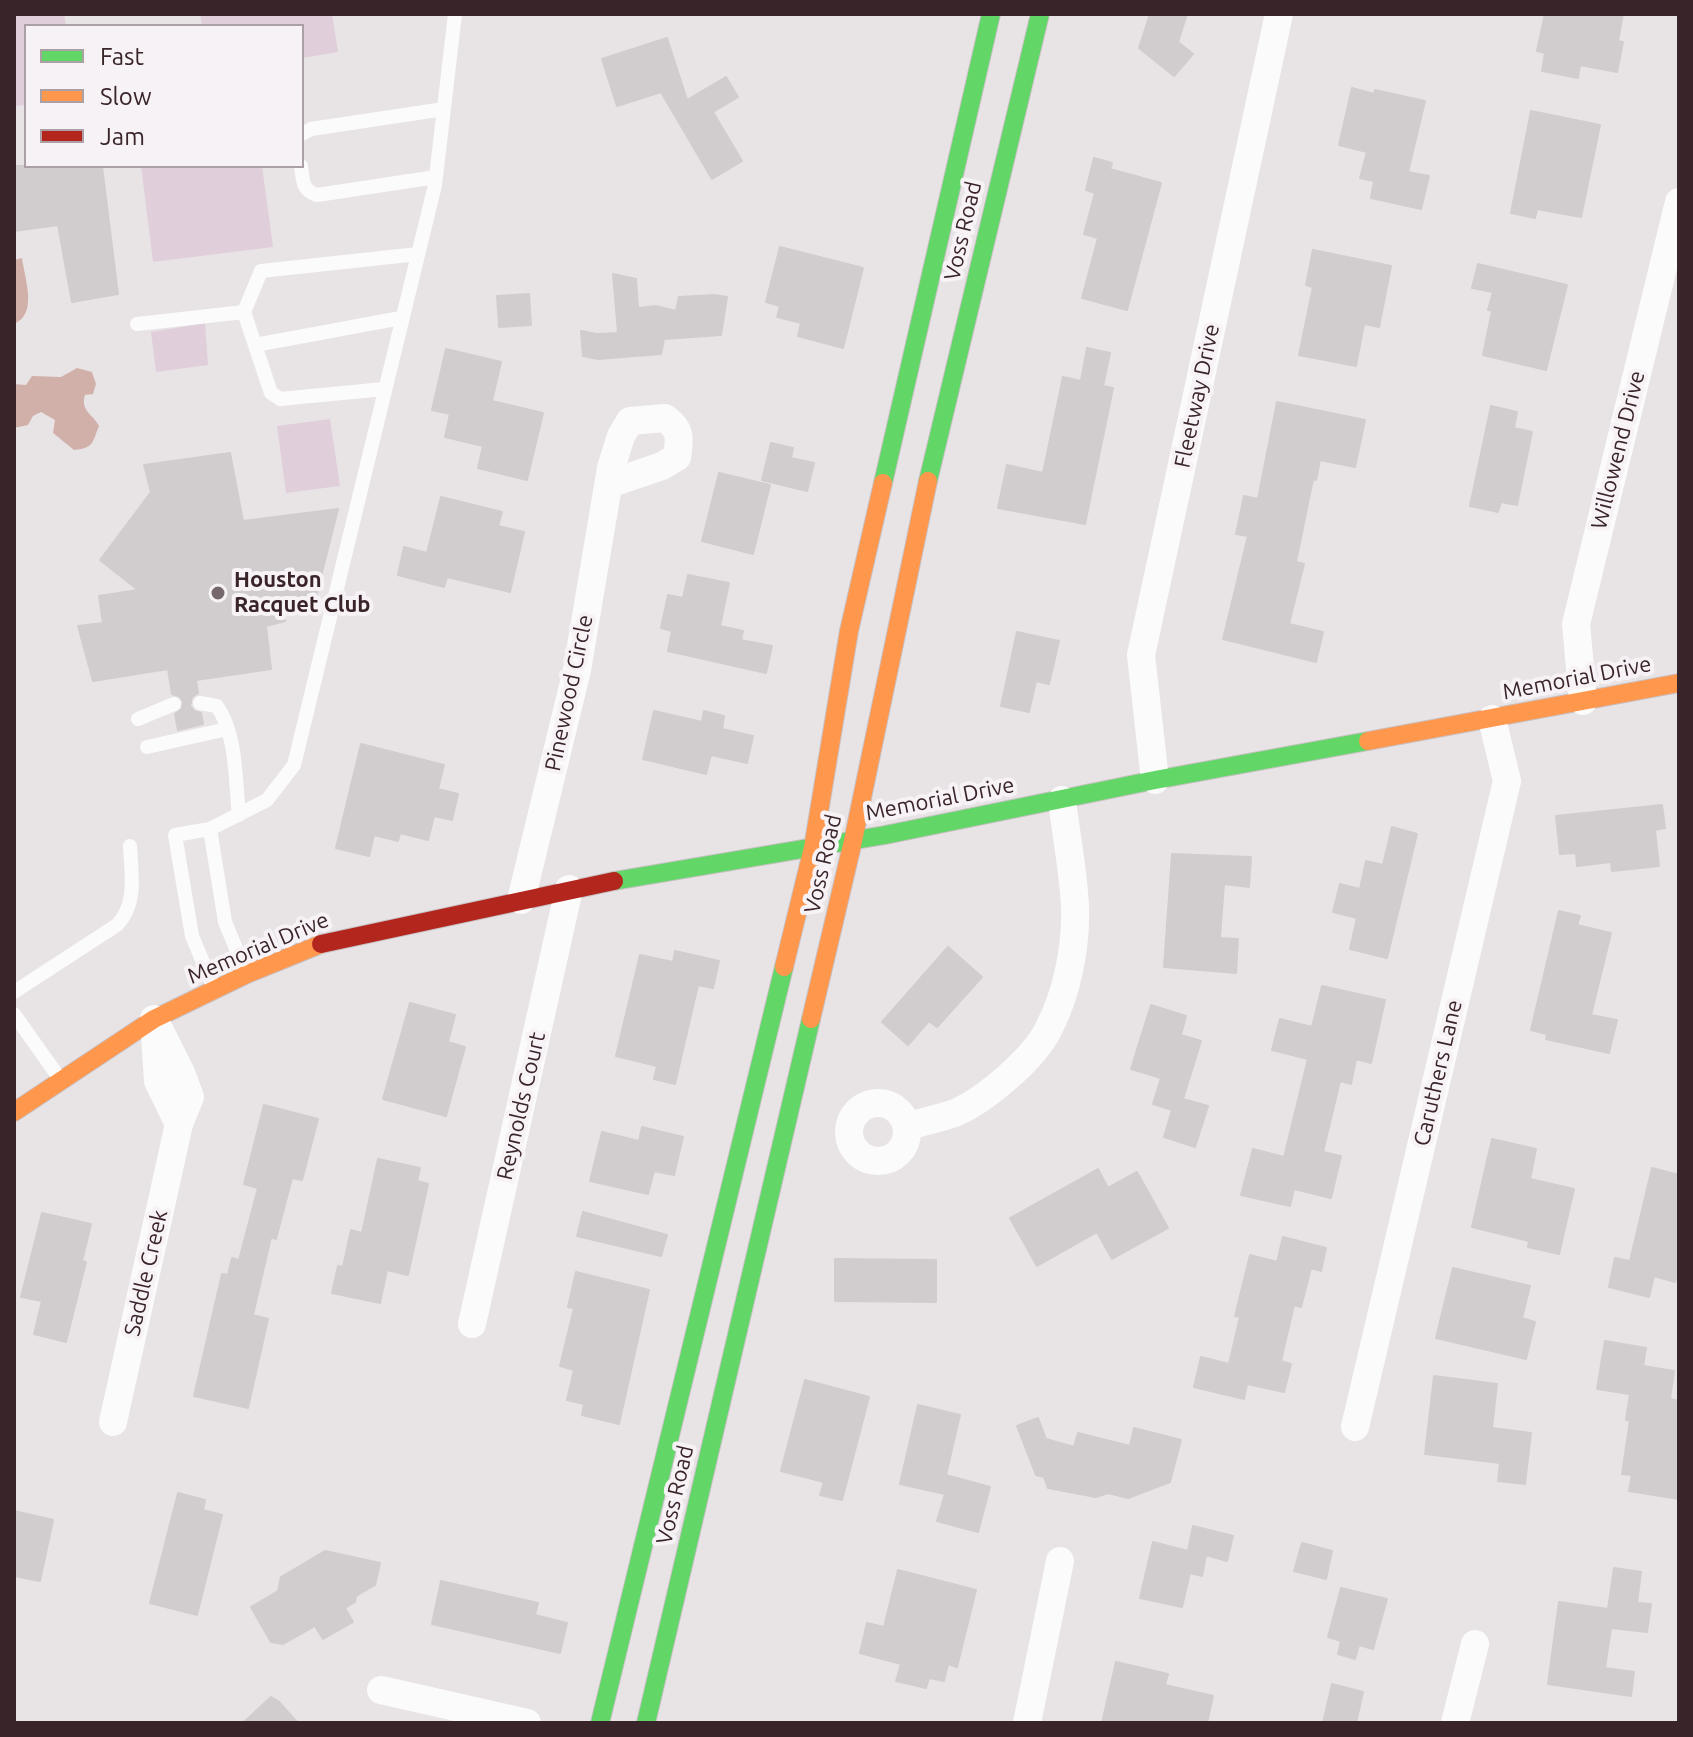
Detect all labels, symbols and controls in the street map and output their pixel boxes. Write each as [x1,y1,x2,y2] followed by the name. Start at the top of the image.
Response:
[24,24,304,168] legend
[100,43,144,70] text: Fast
[100,83,152,110] text: Slow
[100,123,145,150] text: Jam
[939,179,987,283] street label: Voss Road
[1169,322,1225,470] street label: Fleetway Drive
[1586,368,1650,532] street label: Willowend Drive
[234,567,371,618] place label: Houston Racquet Club
[209,584,227,602] marker: Houston Racquet Club
[540,612,598,774] street label: Pinewood Circle
[1500,651,1654,705] street label: Memorial Drive
[863,772,1017,826] street label: Memorial Drive
[799,812,847,916] street label: Voss Road
[183,906,333,990] street label: Memorial Drive
[1408,997,1468,1149] street label: Caruthers Lane
[491,1029,551,1183] street label: Reynolds Court
[119,1207,173,1339] street label: Saddle Creek
[651,1443,699,1547] street label: Voss Road

